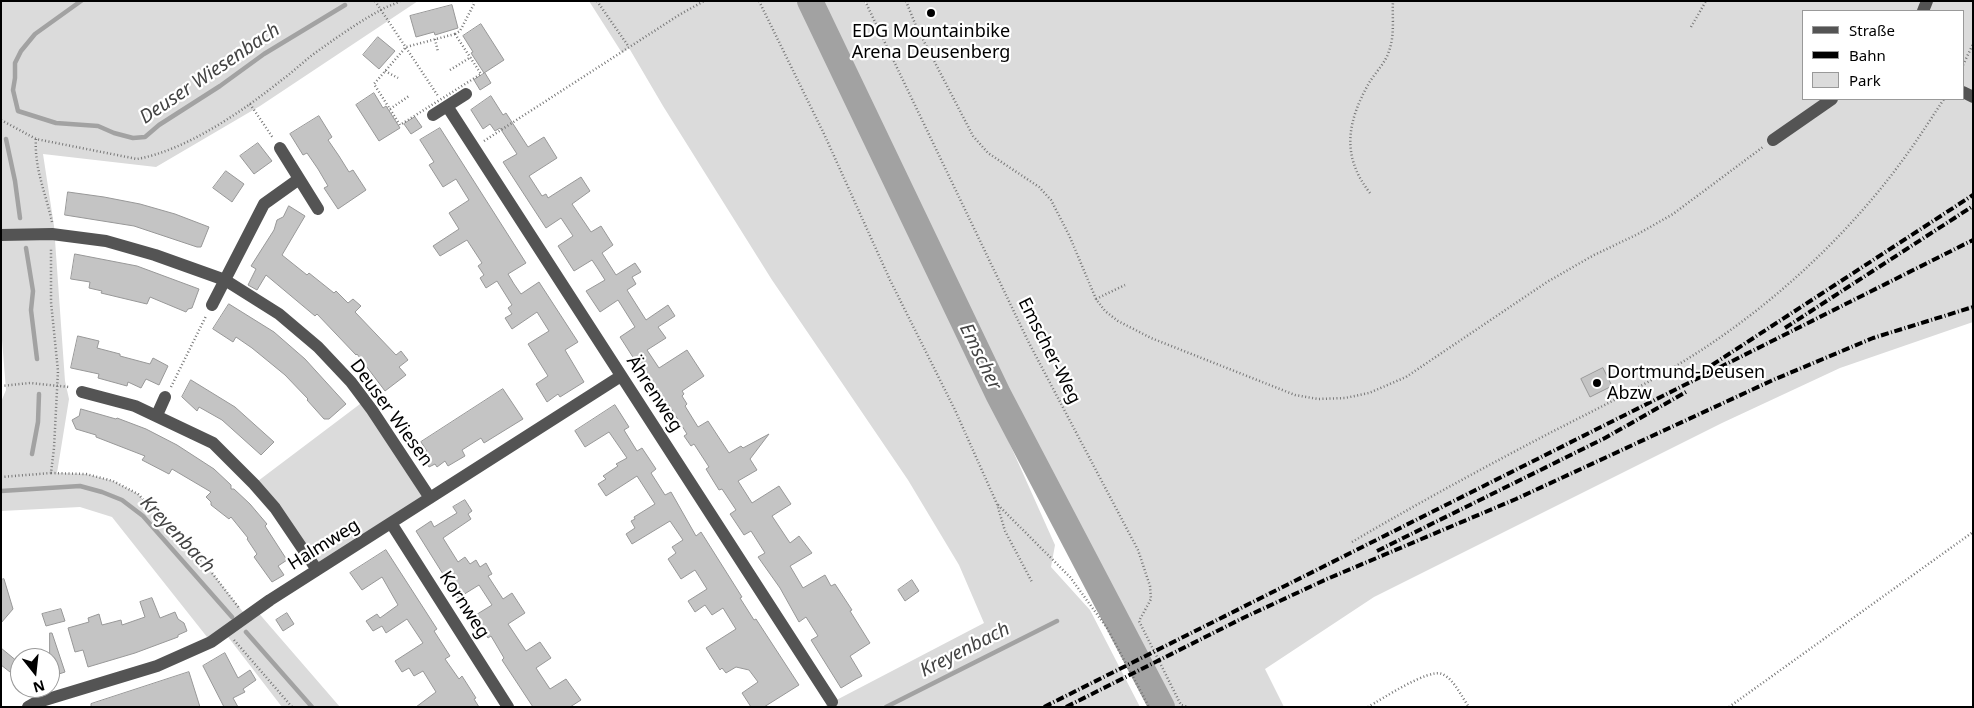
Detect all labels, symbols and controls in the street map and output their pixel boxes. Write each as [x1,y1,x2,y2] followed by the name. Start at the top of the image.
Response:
[925,7,937,19] marker: EDG Mountainbike Arena Deusenberg
[1802,10,1964,100] legend
[136,19,284,129] water label: Deuser Wiesenbach
[1849,20,1895,40] text: Straße
[852,21,1010,64] place label: EDG Mountainbike Arena Deusenberg
[1849,45,1886,65] text: Bahn
[1849,70,1881,90] text: Park
[1013,294,1085,408] street label: Emscher-Weg
[954,320,1006,394] water label: Emscher
[621,352,687,436] street label: Ährenweg
[345,355,437,471] street label: Deuser Wiesen
[1607,362,1765,404] place label: Dortmund-Deusen Abzw
[1591,377,1603,389] marker: Dortmund-Deusen Abzw
[135,492,219,578] water label: Kreyenbach
[284,515,364,575] street label: Halmweg
[434,567,494,643] street label: Kornweg
[916,618,1014,682] water label: Kreyenbach
[10,648,60,698] north arrow
[31,676,47,698] text: N

